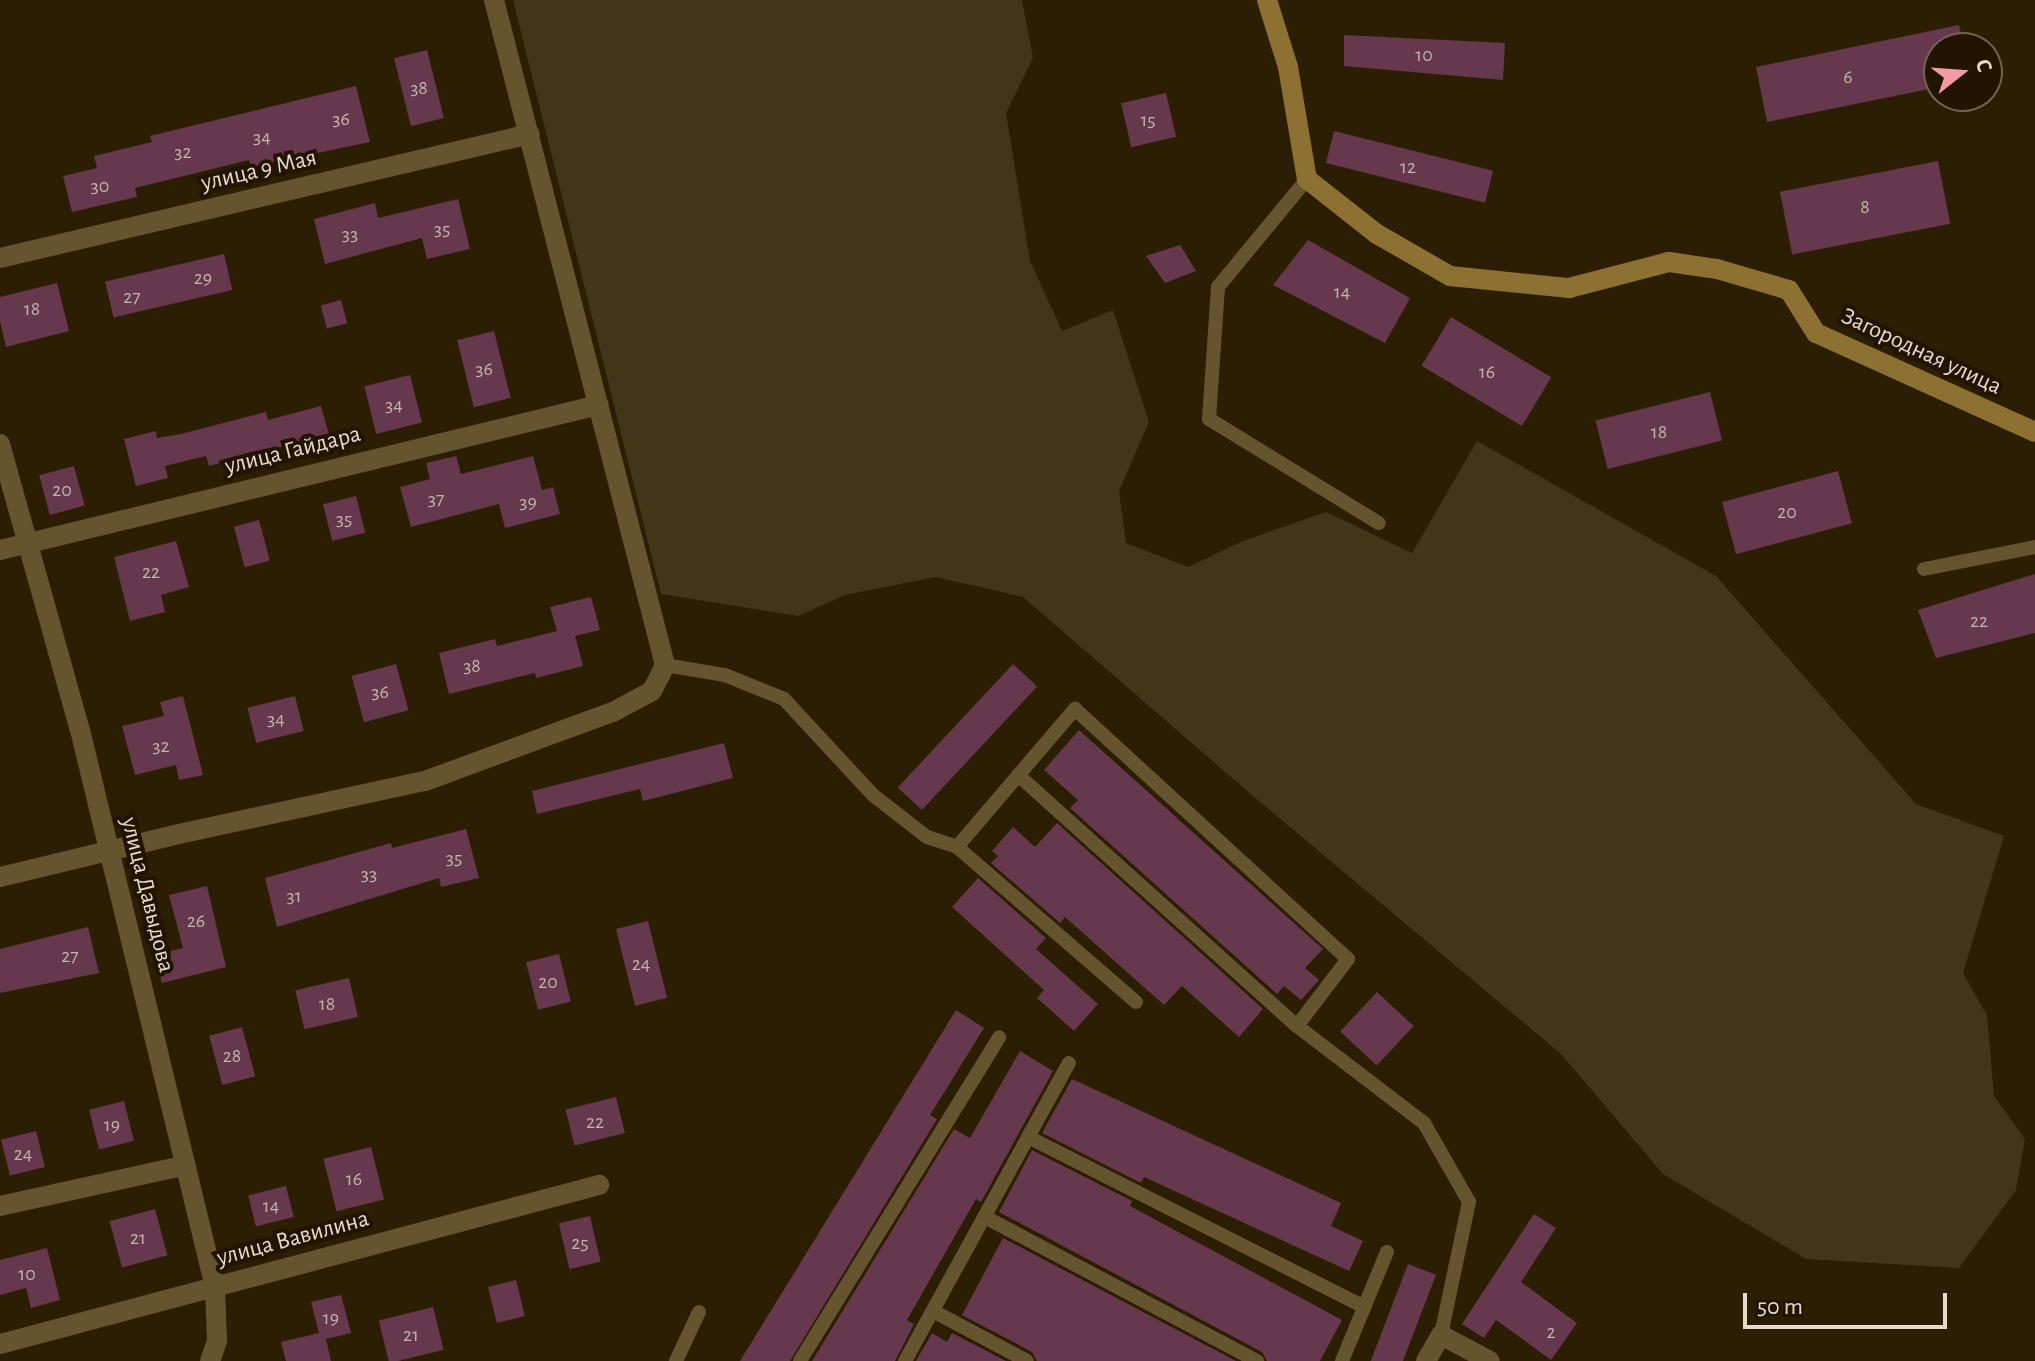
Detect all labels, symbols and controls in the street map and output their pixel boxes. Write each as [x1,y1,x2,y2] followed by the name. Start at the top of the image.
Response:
[1923,32,2003,112] north arrow
[1415,43,1433,67] house number: 10
[1972,57,1996,75] text: С
[1843,65,1853,89] house number: 6
[410,76,428,100] house number: 38
[332,107,350,131] house number: 36
[1140,108,1156,132] house number: 15
[253,125,271,149] house number: 34
[174,140,192,164] house number: 32
[198,144,320,198] street label: улица 9 Мая
[1400,155,1416,179] house number: 12
[91,174,109,198] house number: 30
[1860,195,1870,219] house number: 8
[434,217,450,241] house number: 35
[342,222,358,246] house number: 33
[194,266,212,290] house number: 29
[1334,280,1350,304] house number: 14
[123,285,141,309] house number: 27
[24,297,40,321] house number: 18
[1836,302,2006,402] street label: Загородная улица
[475,357,493,381] house number: 36
[1479,360,1495,384] house number: 16
[385,393,403,417] house number: 34
[222,420,364,482] street label: улица Гайдара
[1651,420,1667,444] house number: 18
[52,478,72,502] house number: 20
[428,487,444,511] house number: 37
[519,490,537,514] house number: 39
[1777,500,1797,524] house number: 20
[336,507,352,531] house number: 35
[142,560,160,584] house number: 22
[1970,609,1988,633] house number: 22
[463,654,481,678] house number: 38
[371,680,389,704] house number: 36
[267,707,285,731] house number: 34
[152,734,170,758] house number: 32
[114,815,180,975] street label: улица Давыдова
[446,846,462,870] house number: 35
[361,862,377,886] house number: 33
[286,884,302,908] house number: 31
[187,909,205,933] house number: 26
[61,944,79,968] house number: 27
[632,952,650,976] house number: 24
[538,970,558,994] house number: 20
[319,992,335,1016] house number: 18
[223,1044,241,1068] house number: 28
[586,1110,604,1134] house number: 22
[104,1113,120,1137] house number: 19
[14,1142,32,1166] house number: 24
[346,1167,362,1191] house number: 16
[263,1194,279,1218] house number: 14
[214,1205,372,1273] street label: улица Вавилина
[130,1226,146,1250] house number: 21
[571,1231,589,1255] house number: 25
[18,1262,36,1286] house number: 10
[1747,1277,1951,1327] scale bar
[1757,1295,1803,1319] text: 50 m
[323,1306,339,1330] house number: 19
[1546,1320,1556,1344] house number: 2
[403,1323,419,1347] house number: 21

